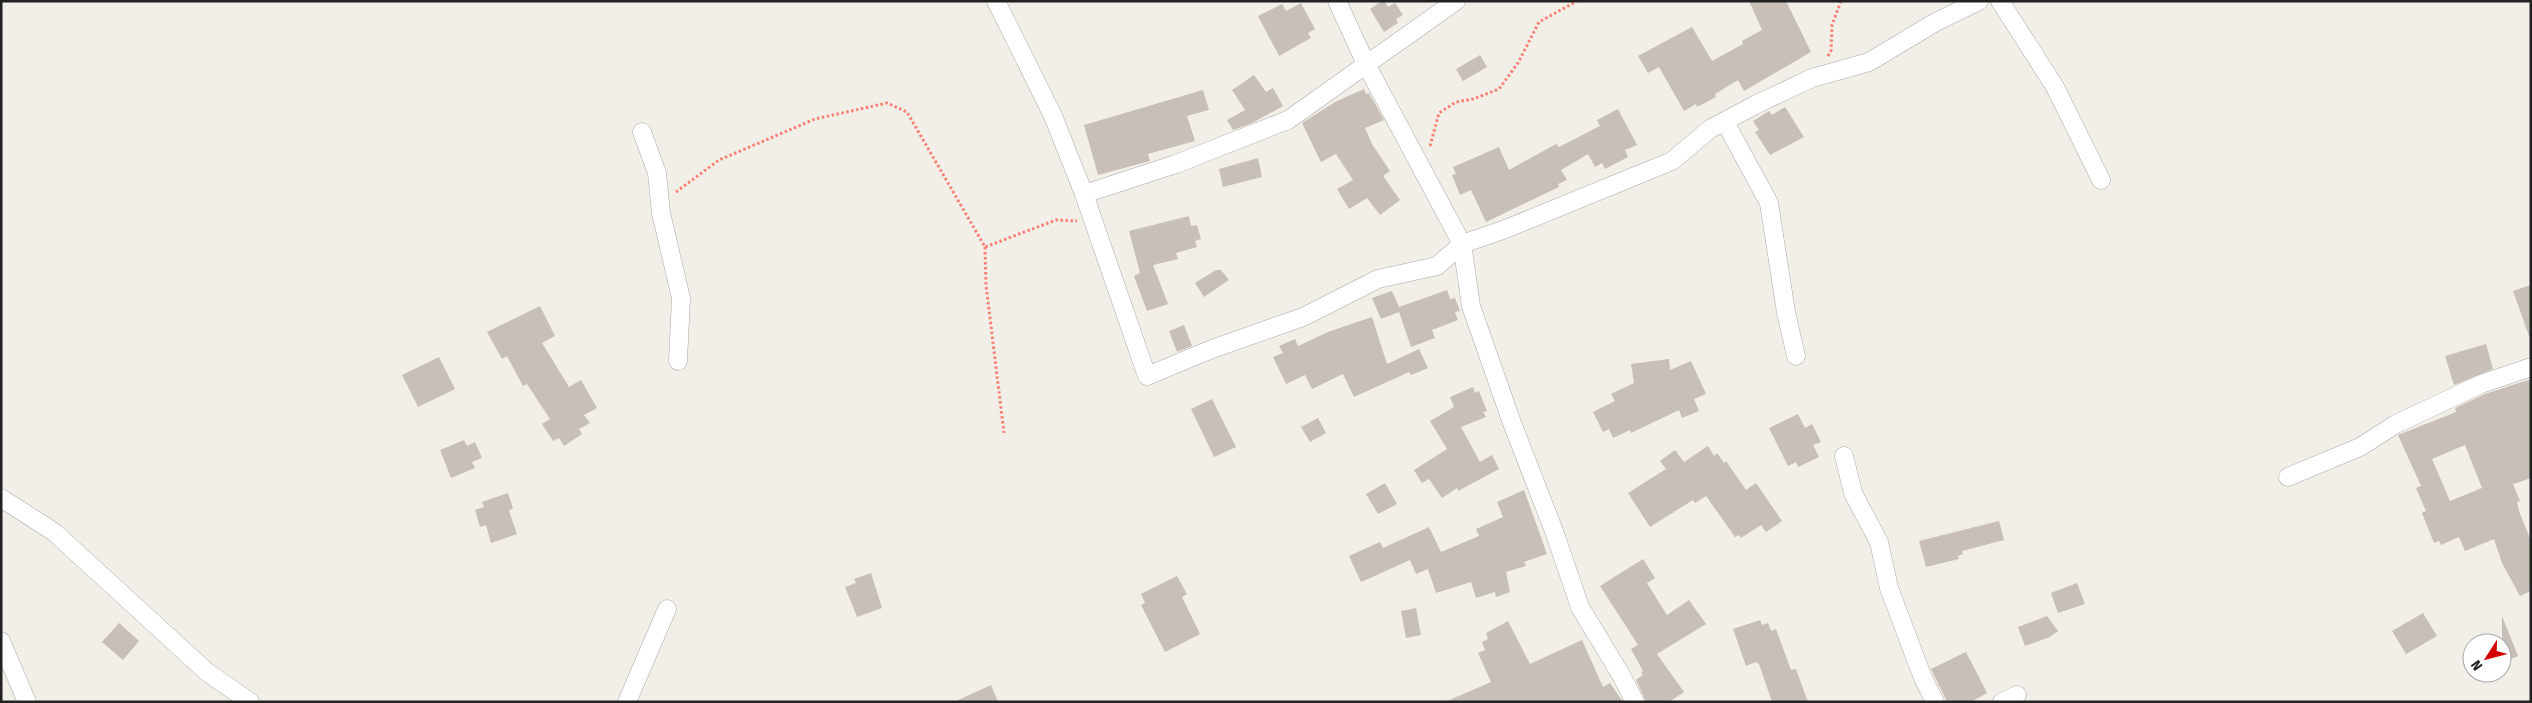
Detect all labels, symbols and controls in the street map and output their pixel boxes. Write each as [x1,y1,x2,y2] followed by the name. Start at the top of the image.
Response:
[2462,633,2512,683] north arrow
[2468,657,2486,674] text: N

